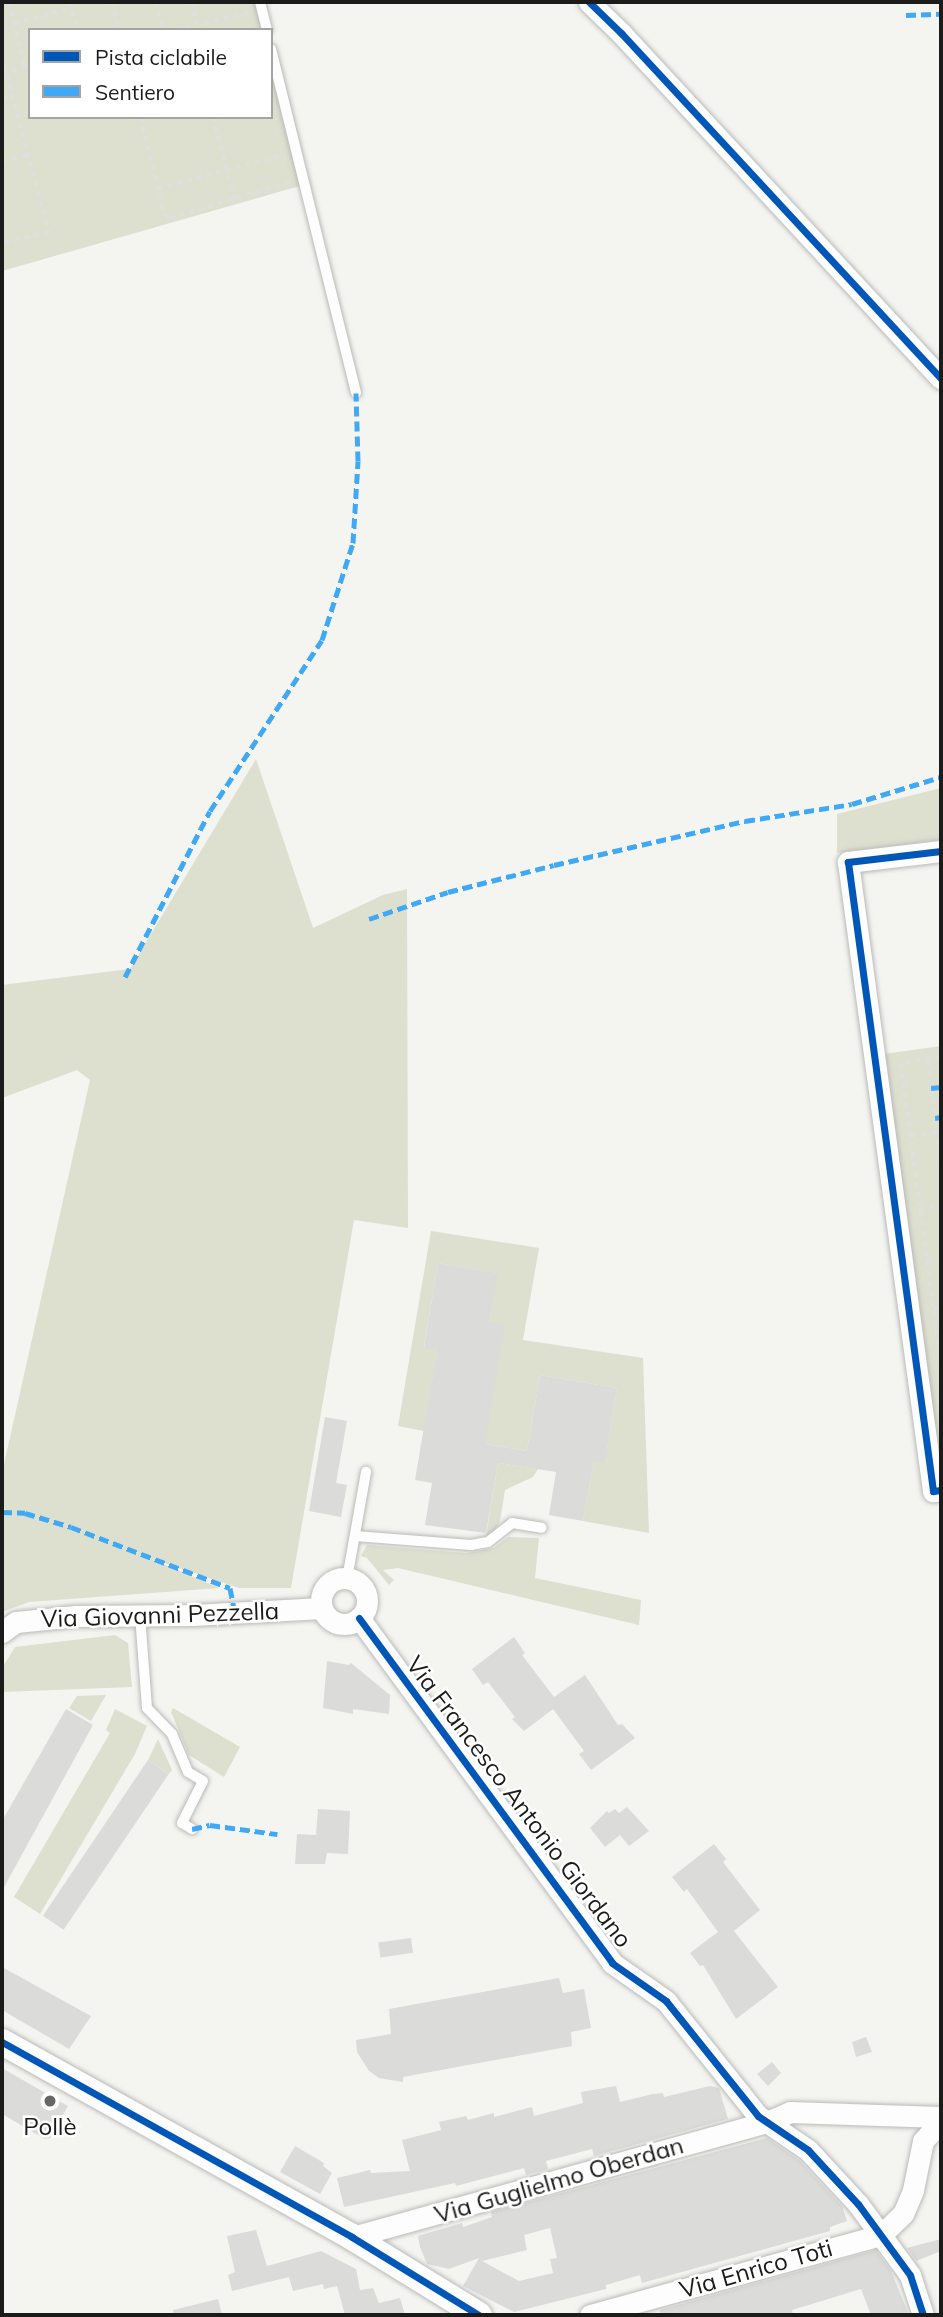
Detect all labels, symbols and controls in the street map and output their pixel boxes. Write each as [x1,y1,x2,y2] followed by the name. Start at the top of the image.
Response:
[28,28,273,119] legend
[95,44,227,70] text: Pista ciclabile
[95,79,175,105] text: Sentiero
[40,1596,280,1634] street label: Via Giovanni Pezzella
[400,1651,638,1953] street label: Via Francesco Antonio Giordano
[42,2093,58,2109] marker: Pollè
[23,2113,77,2141] place label: Pollè
[431,2131,687,2229] street label: Via Guglielmo Oberdan
[676,2233,836,2305] street label: Via Enrico Toti

